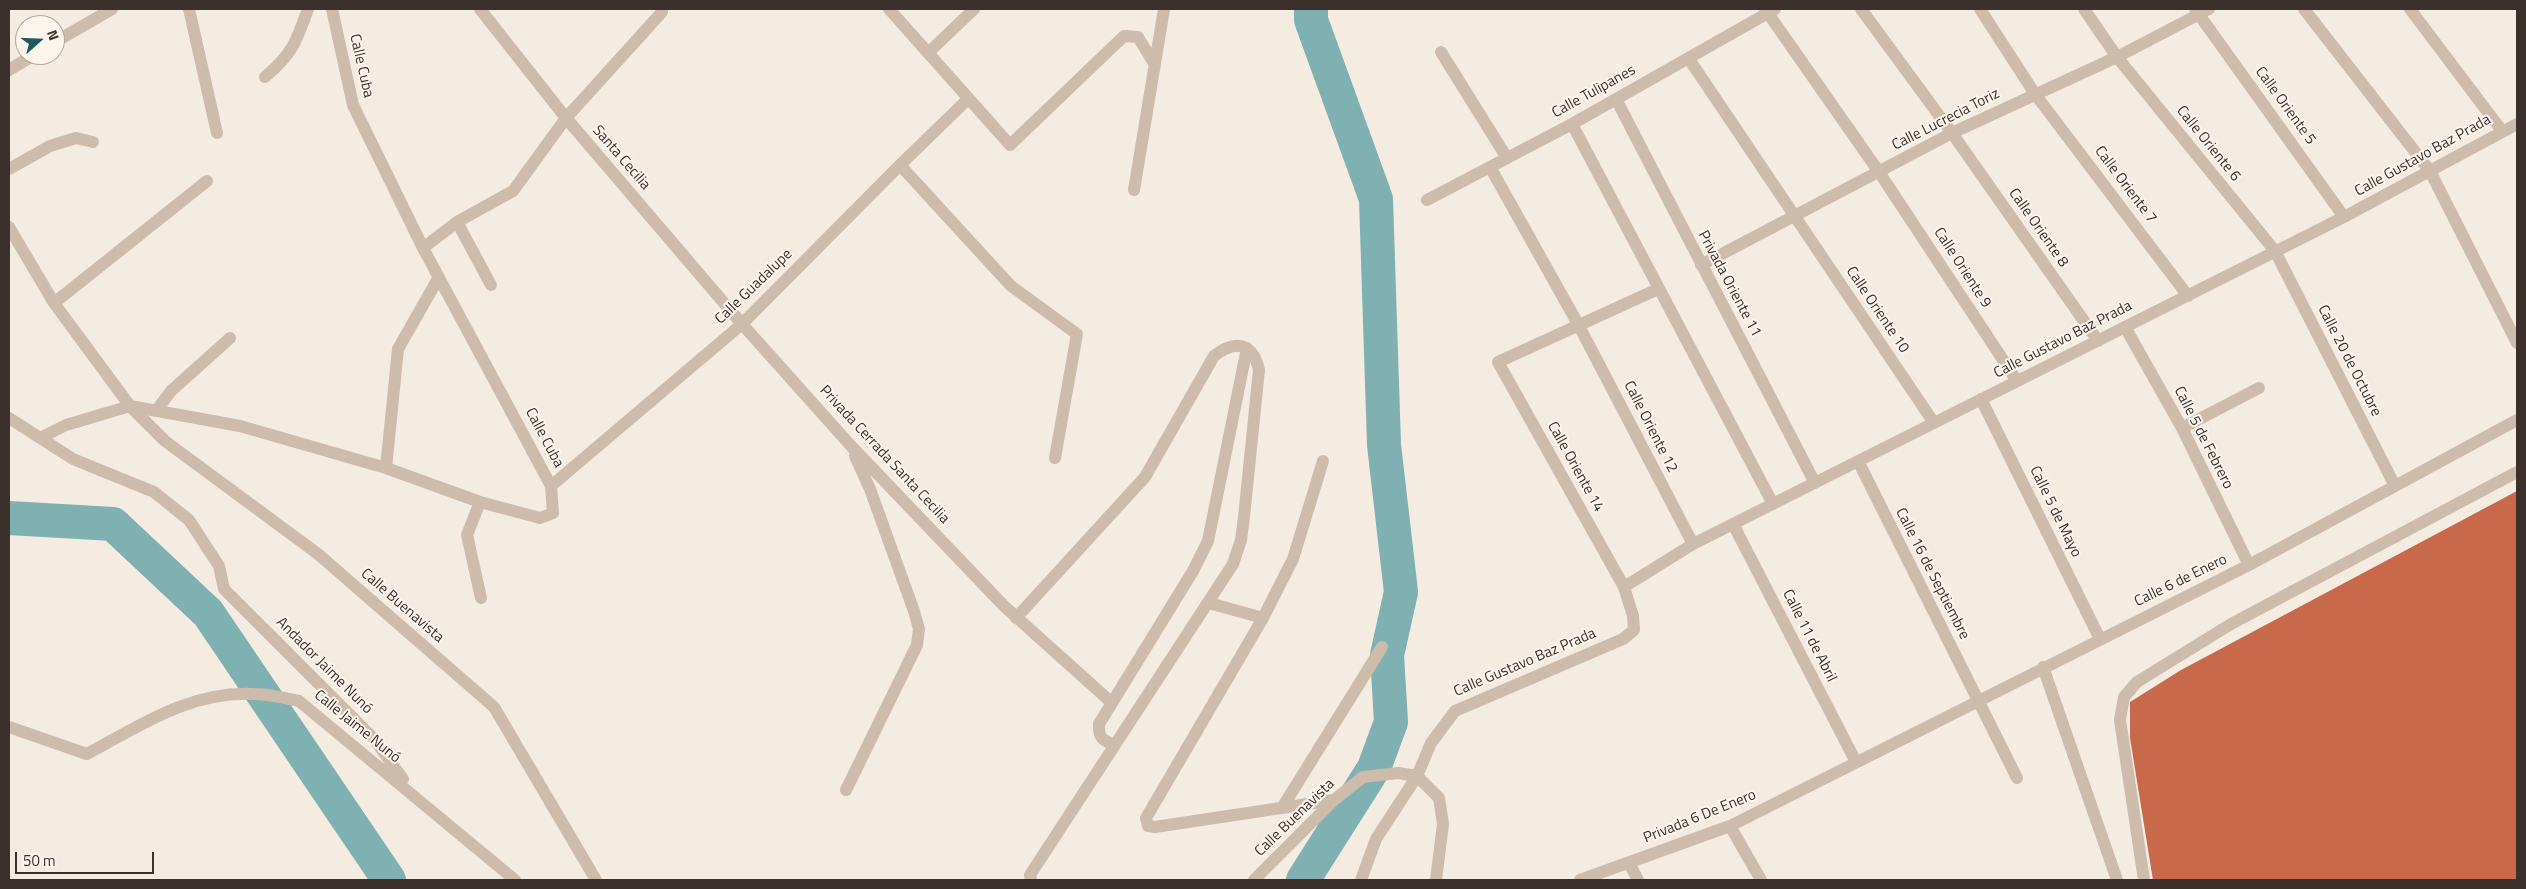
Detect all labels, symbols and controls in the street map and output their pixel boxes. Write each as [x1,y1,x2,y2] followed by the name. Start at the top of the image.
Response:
[15,15,65,65] north arrow
[42,27,65,43] text: N
[345,32,377,100] street label: Calle Cuba
[1549,62,1639,122] street label: Calle Tulipanes
[2251,64,2319,148] street label: Calle Oriente 5
[1889,85,2003,155] street label: Calle Lucrecia Toriz
[2172,103,2244,185] street label: Calle Oriente 6
[2352,111,2494,201] street label: Calle Gustavo Baz Prada
[588,122,654,194] street label: Santa Cecilia
[2090,143,2160,227] street label: Calle Oriente 7
[2004,185,2072,271] street label: Calle Oriente 8
[1929,225,1995,311] street label: Calle Oriente 9
[1693,228,1765,340] street label: Privada Oriente 11
[712,246,796,328] street label: Calle Guadalupe
[1841,263,1913,357] street label: Calle Oriente 10
[1991,297,2135,383] street label: Calle Gustavo Baz Prada
[2313,302,2385,420] street label: Calle 20 de Octubre
[1619,378,1681,476] street label: Calle Oriente 12
[815,382,953,528] street label: Privada Cerrada Santa Cecilia
[2169,384,2237,492] street label: Calle 5 de Febrero
[521,405,567,471] street label: Calle Cuba
[1543,419,1607,515] street label: Calle Oriente 14
[2025,464,2085,560] street label: Calle 5 de Mayo
[1891,505,1973,643] street label: Calle 16 de Septiembre
[2132,551,2230,611] street label: Calle 6 de Enero
[357,565,447,647] street label: Calle Buenavista
[1778,587,1840,685] street label: Calle 11 de Abril
[272,614,376,718] street label: Andador Jaime Nunó
[1451,625,1599,701] street label: Calle Gustavo Baz Prada
[310,687,404,767] street label: Calle Jaime Nunó
[1251,775,1339,861] street label: Calle Buenavista
[1641,786,1759,848] street label: Privada 6 De Enero
[18,842,156,874] scale bar
[23,849,56,872] text: 50 m

